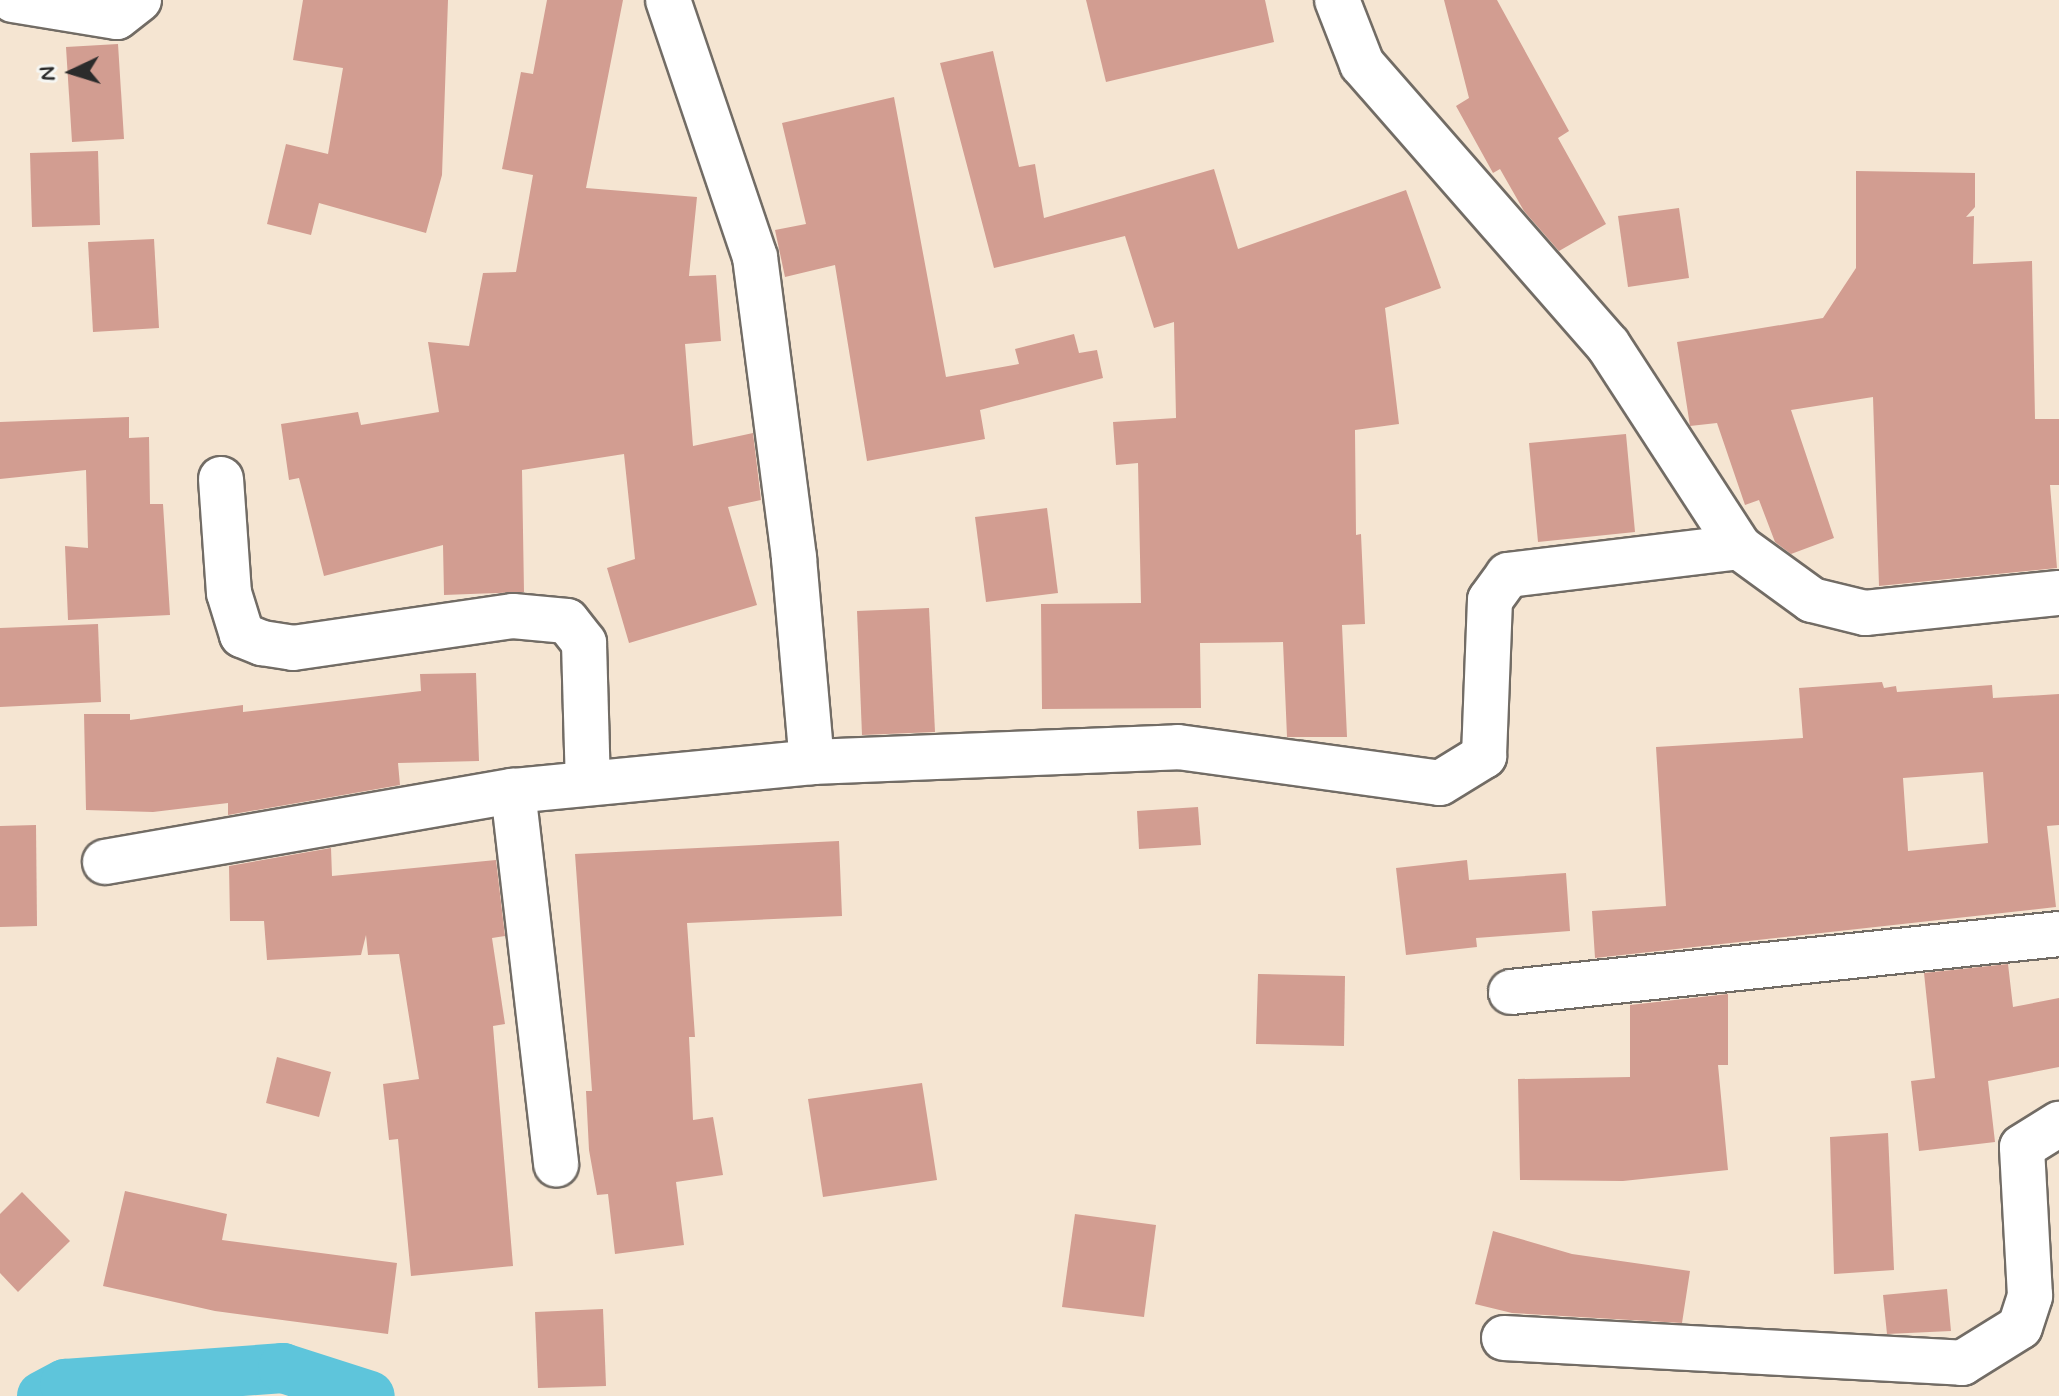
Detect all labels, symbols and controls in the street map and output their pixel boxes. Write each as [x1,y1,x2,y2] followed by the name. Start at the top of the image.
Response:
[32,32,112,112] north arrow
[34,65,63,82] text: N

